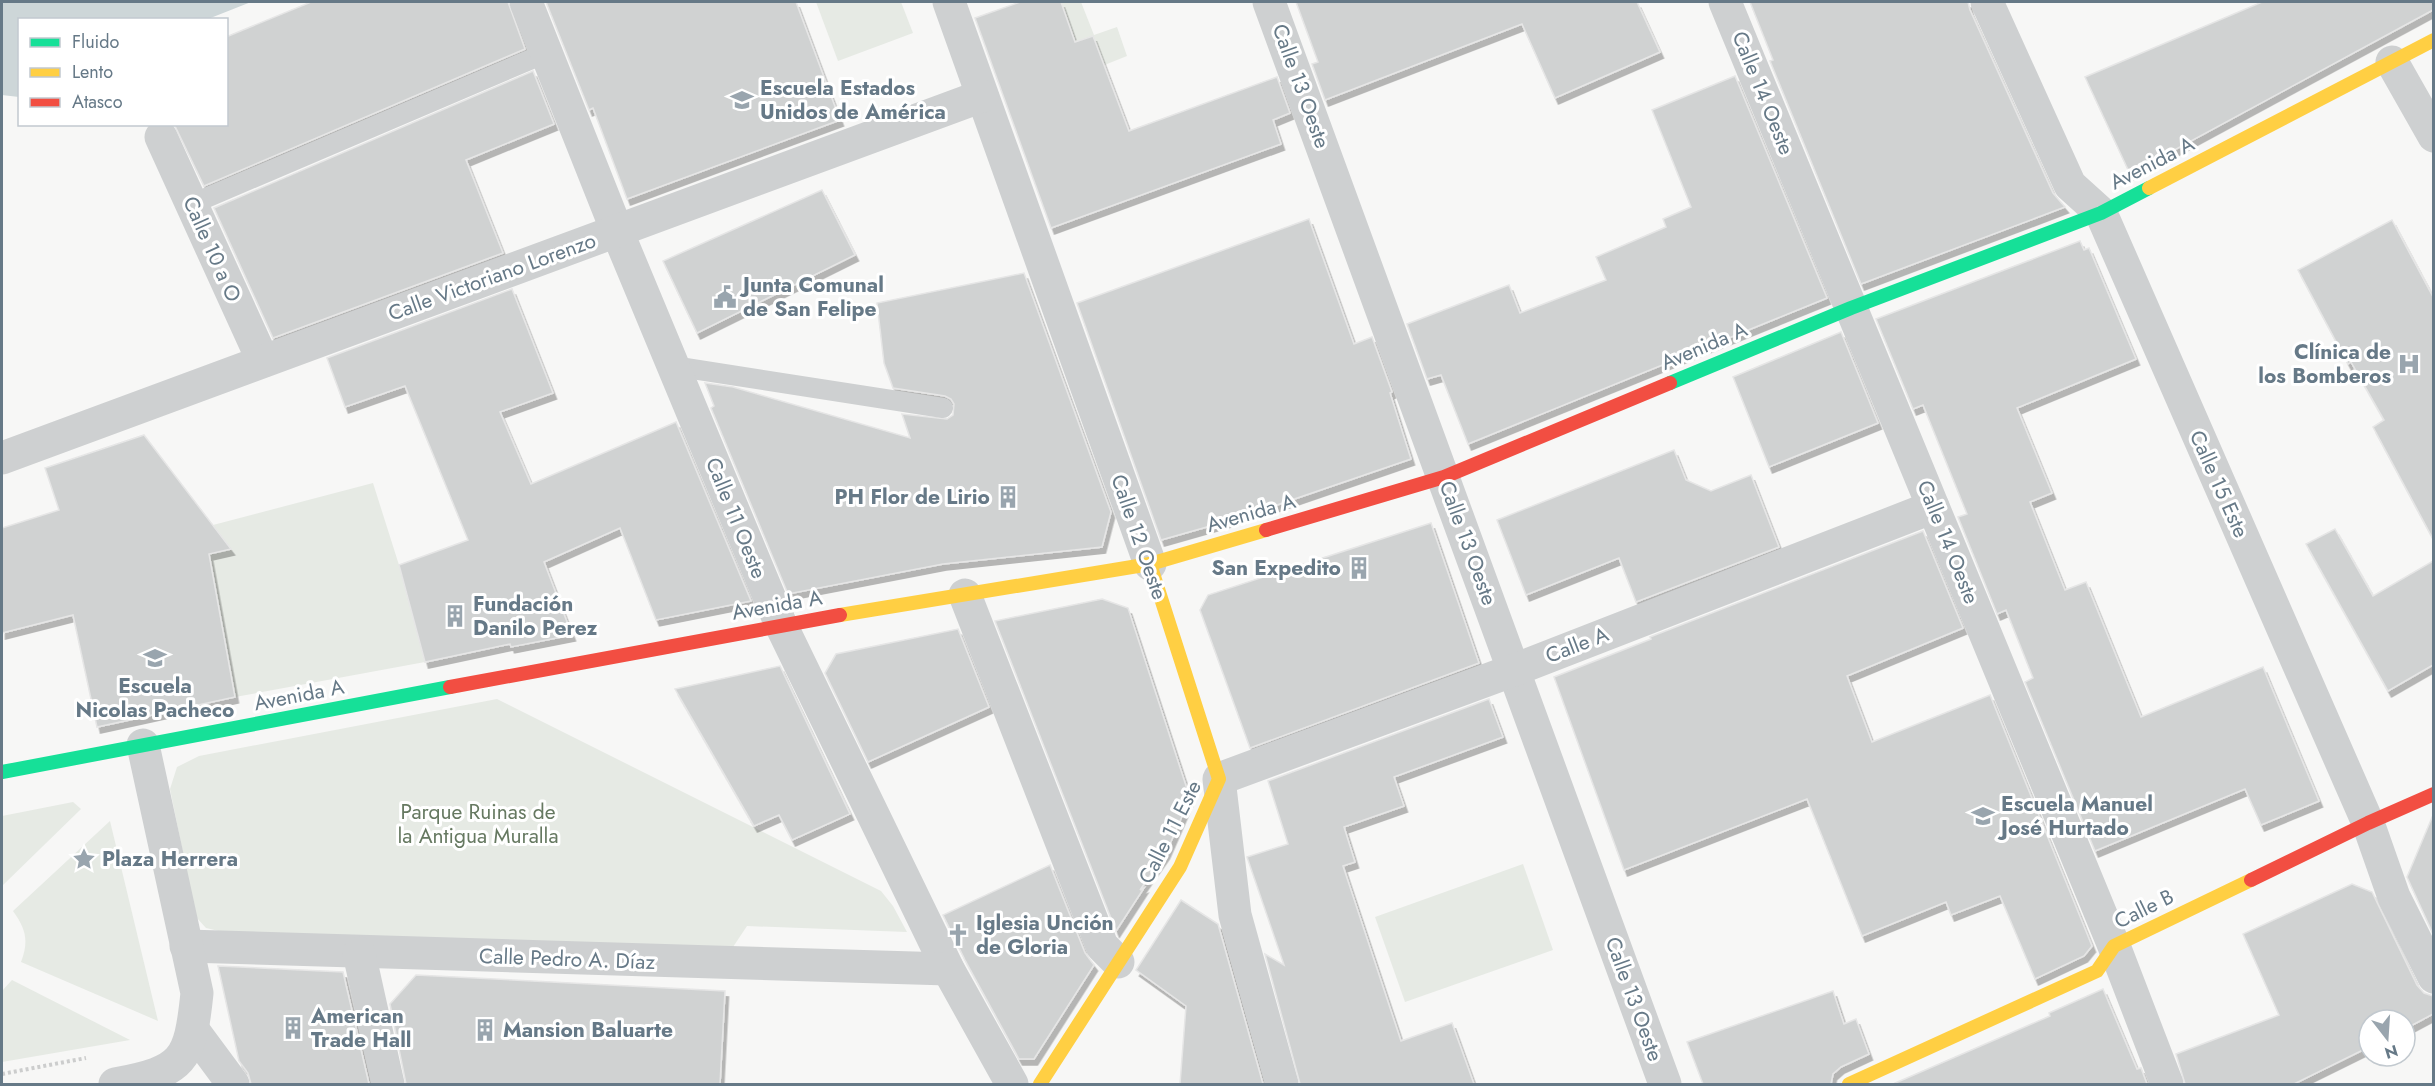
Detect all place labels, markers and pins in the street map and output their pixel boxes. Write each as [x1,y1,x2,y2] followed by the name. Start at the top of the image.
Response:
[760,73,946,127] place label: Escuela Estados Unidos de América
[729,87,755,113] school or university icon: Escuela Estados Unidos de América
[739,270,884,324] place label: Junta Comunal de San Felipe
[712,284,738,310] public building icon: Junta Comunal de San Felipe
[2258,337,2391,391] place label: Clínica de los Bomberos
[2396,351,2422,377] hospital icon: Clínica de los Bomberos
[835,482,990,512] place label: PH Flor de Lirio
[995,484,1021,510] building icon: PH Flor de Lirio
[1212,553,1341,583] place label: San Expedito
[1346,555,1372,581] building icon: San Expedito
[473,589,597,643] place label: Fundación Danilo Perez
[442,603,468,629] building icon: Fundación Danilo Perez
[142,645,168,671] school or university icon: Escuela Nicolas Pacheco
[76,671,235,725] place label: Escuela Nicolas Pacheco
[1997,789,2153,843] place label: Escuela Manuel José Hurtado
[1970,803,1996,829] school or university icon: Escuela Manuel José Hurtado
[102,844,238,874] place label: Plaza Herrera
[71,846,97,872] place icon: Plaza Herrera
[976,908,1114,962] place label: Iglesia Unción de Gloria
[945,922,971,948] church icon: Iglesia Unción de Gloria
[310,1001,412,1055] place label: American Trade Hall
[280,1015,306,1041] building icon: American Trade Hall
[503,1015,673,1045] place label: Mansion Baluarte
[472,1017,498,1043] building icon: Mansion Baluarte

